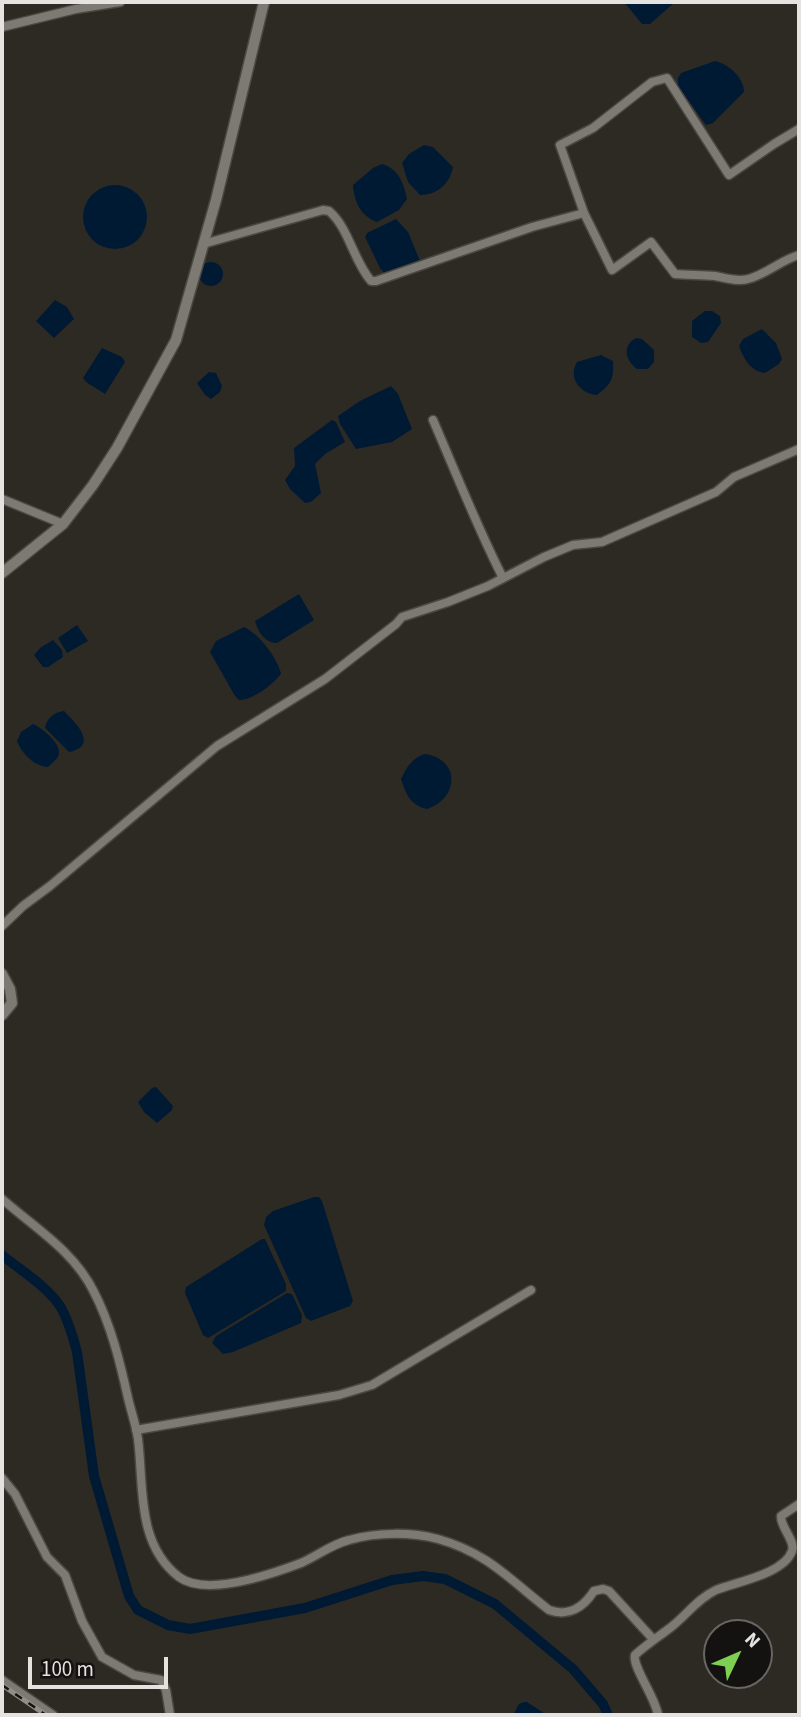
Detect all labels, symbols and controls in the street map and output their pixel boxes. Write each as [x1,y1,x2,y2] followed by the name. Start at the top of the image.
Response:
[703,1619,773,1689] north arrow
[738,1627,766,1654] text: N
[32,1644,172,1688] scale bar
[41,1654,94,1684] text: 100 m

